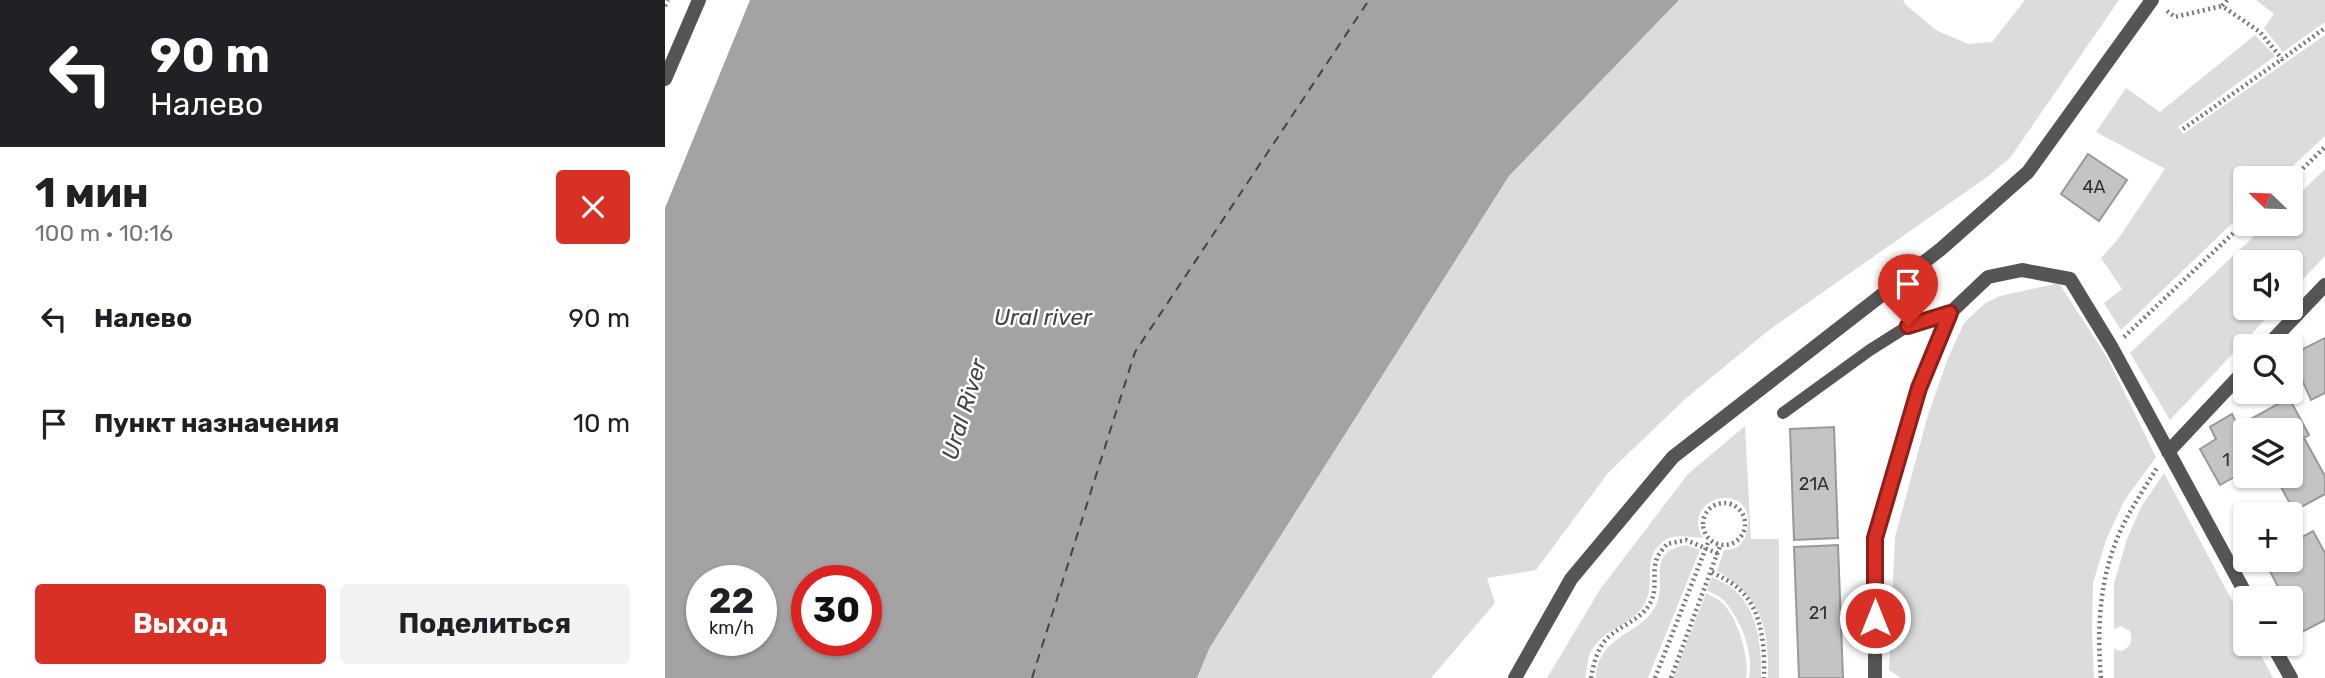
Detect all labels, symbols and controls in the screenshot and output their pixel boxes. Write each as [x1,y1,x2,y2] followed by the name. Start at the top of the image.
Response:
[150,26,270,84] text: 90 m
[35,28,126,119] icon: left
[150,85,263,123] text: Налево
[2233,166,2303,236] north arrow
[2233,166,2303,656] map controls
[35,168,149,218] text: 1 мин
[556,170,630,244] button: close
[2082,176,2106,198] house number: 4А
[35,219,173,247] text: 100 m · 10:16
[2233,250,2303,320] button: sound
[1878,254,1938,326] pin
[1889,265,1927,303] icon: arrive
[35,300,73,338] icon: left
[94,303,192,334] text: Налево
[569,303,630,334] text: 90 m
[994,303,1093,331] water label: Ural river
[2233,334,2303,404] button: search
[935,354,993,463] water label: Ural River
[35,405,73,443] icon: arrive
[94,408,339,439] text: Пункт назначения
[573,408,630,439] text: 10 m
[2233,418,2303,488] button: layers
[2222,449,2230,471] house number: 1
[1799,473,1829,495] house number: 21А
[2233,502,2303,572] button: +
[791,565,882,656] speed limit sign: 30
[709,580,754,622] text: 22
[1838,581,1912,655] position arrow
[35,584,326,664] button: Выход
[340,584,630,664] button: Поделиться
[2233,586,2303,656] button: −
[1809,602,1827,624] house number: 21
[709,617,754,639] text: km/h

